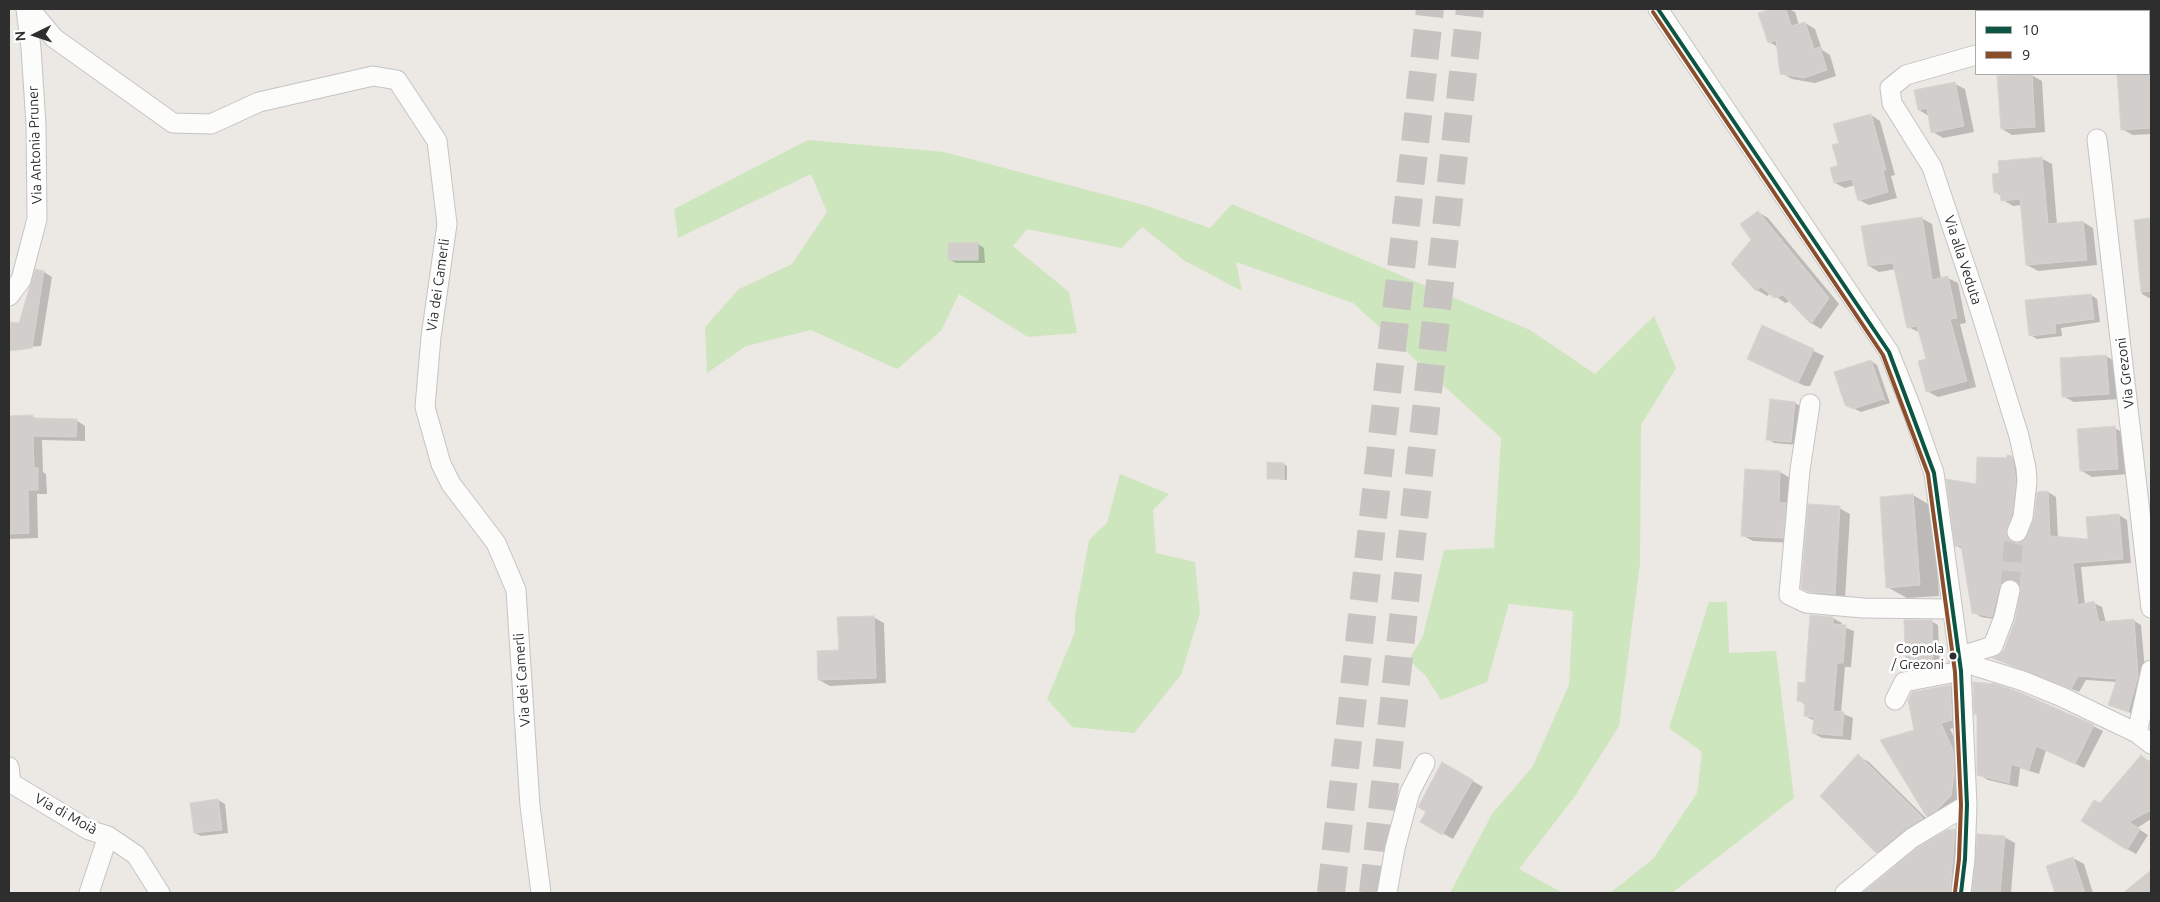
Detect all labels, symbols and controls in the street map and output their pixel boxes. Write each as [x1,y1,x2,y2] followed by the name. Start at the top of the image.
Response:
[10,10,60,60] north arrow
[1975,10,2150,75] legend
[2022,21,2039,38] text: 10
[12,30,28,42] text: N
[2022,46,2030,63] text: 9
[25,86,45,204] street label: Via Antonia Pruner
[1941,213,1985,307] street label: Via alla Veduta
[423,237,453,333] street label: Via dei Camerli
[2112,337,2138,409] street label: Via Grezoni
[510,633,534,727] street label: Via dei Camerli
[1891,641,1944,672] place label: Cognola / Grezoni
[1948,651,1958,661] marker: Cognola / Grezoni
[32,790,100,838] street label: Via di Moià

